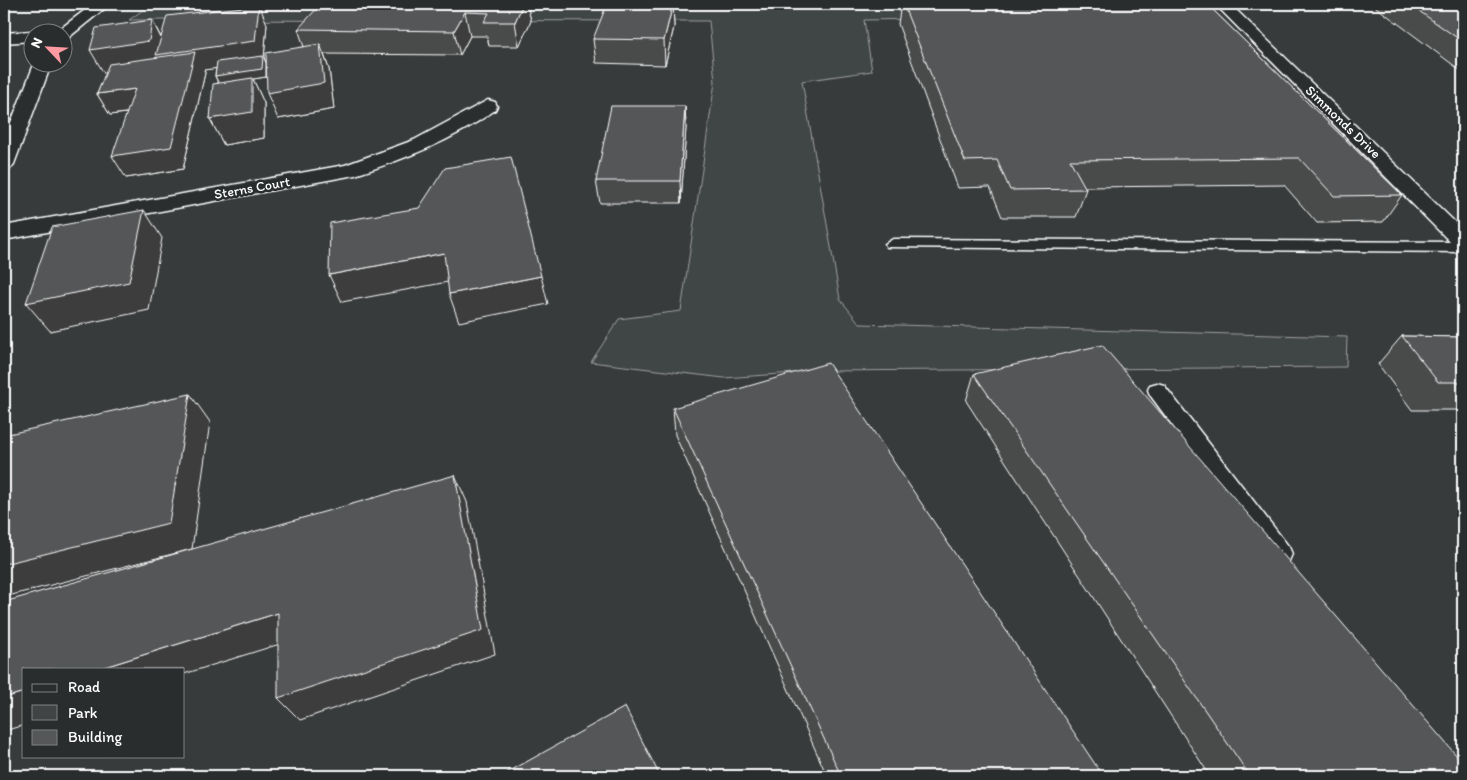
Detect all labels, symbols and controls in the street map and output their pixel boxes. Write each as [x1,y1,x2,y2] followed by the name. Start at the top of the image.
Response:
[22,22,72,72] north arrow
[27,35,46,51] text: N
[1302,82,1384,162] street label: Simmonds Drive
[213,173,291,203] street label: Sterns Court
[22,668,185,758] legend
[68,678,101,696] text: Road
[68,704,98,722] text: Park
[68,728,122,746] text: Building

